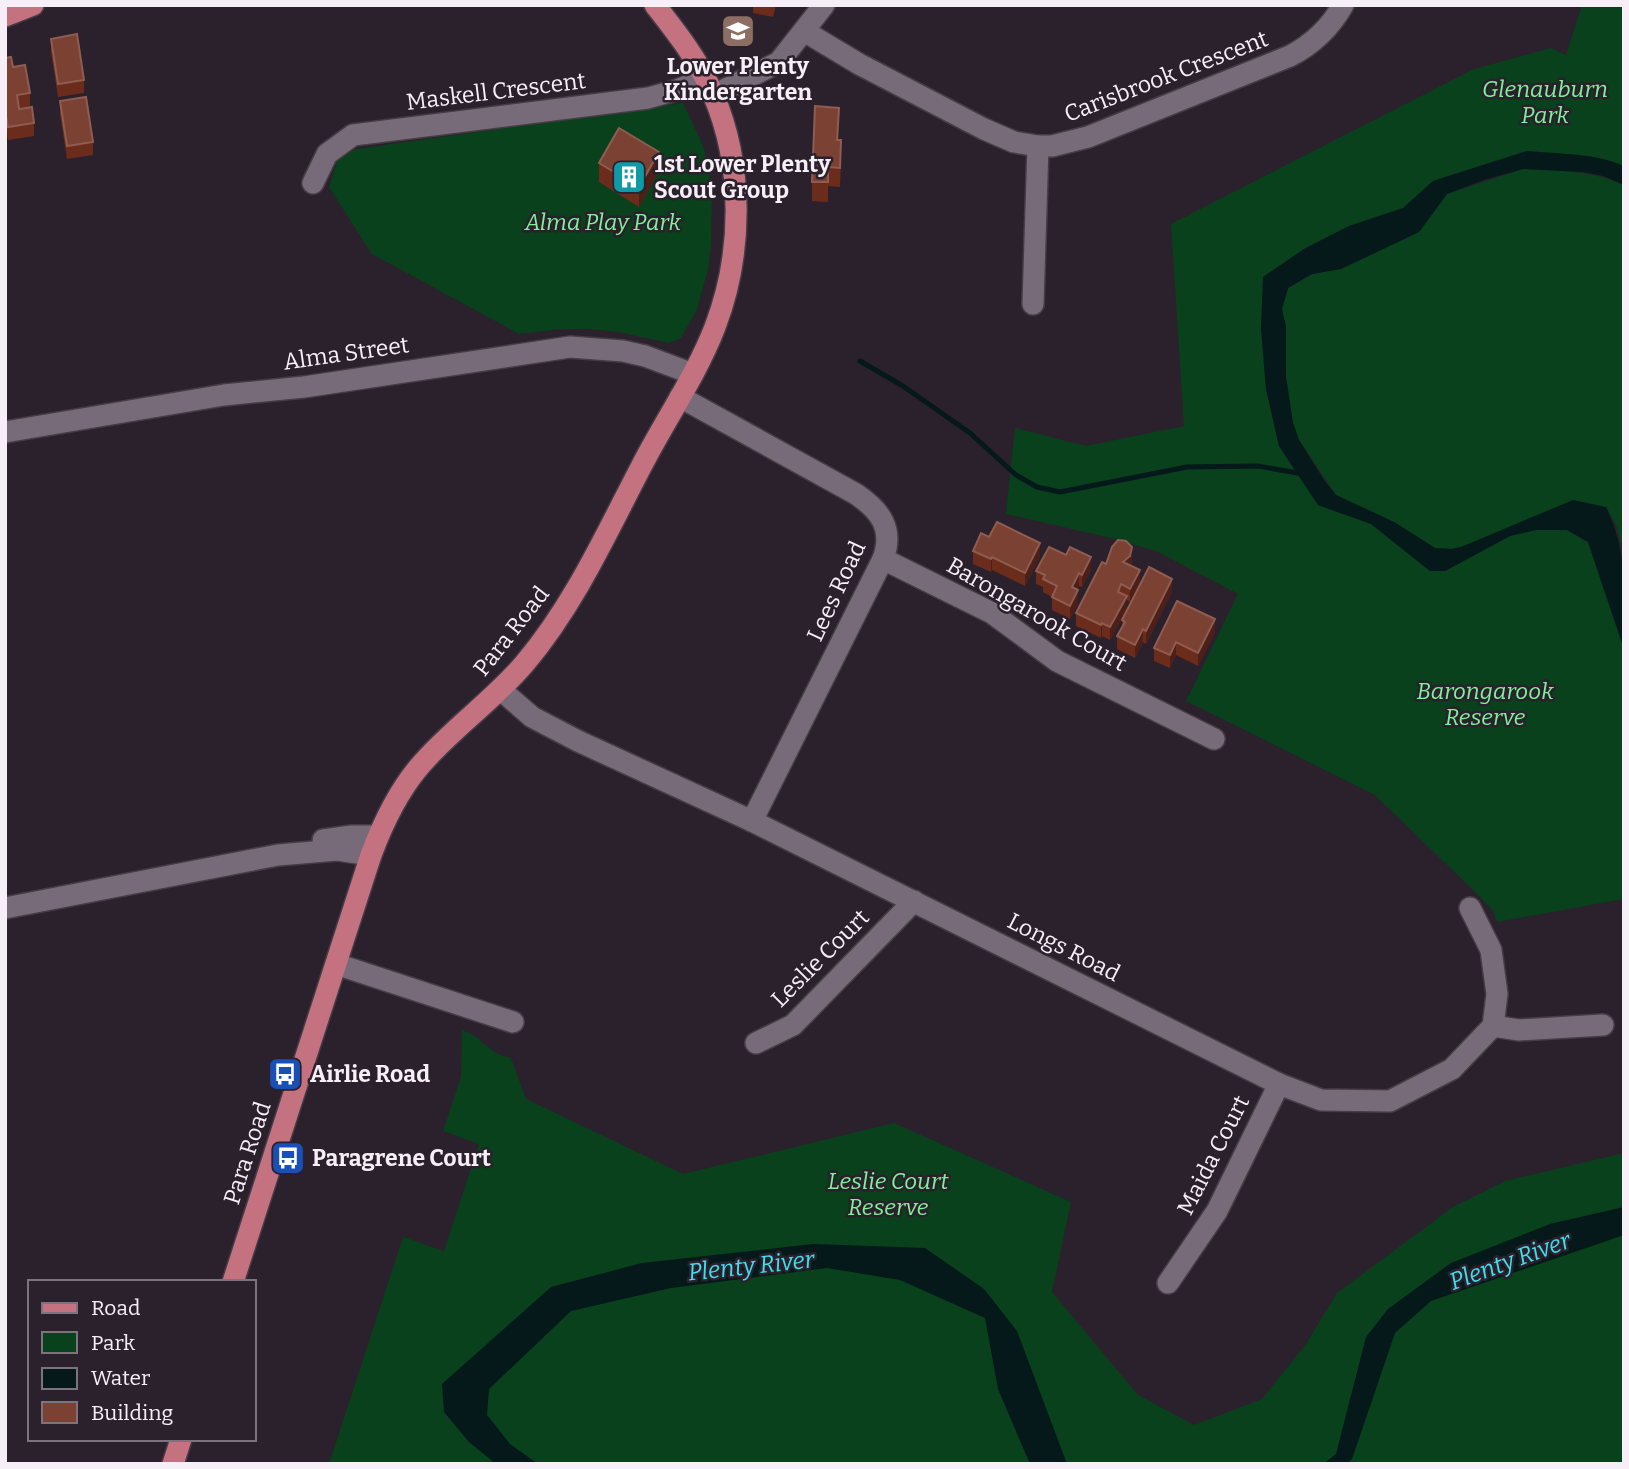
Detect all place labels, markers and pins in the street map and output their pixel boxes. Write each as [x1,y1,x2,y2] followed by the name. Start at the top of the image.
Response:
[719,12,757,50] school or university icon: Lower Plenty Kindergarten
[664,52,812,106] place label: Lower Plenty Kindergarten
[654,150,831,204] place label: 1st Lower Plenty Scout Group
[610,158,648,196] building icon: 1st Lower Plenty Scout Group
[266,1055,304,1093] bus stop icon: Airlie Road
[310,1060,430,1088] place label: Airlie Road
[269,1139,307,1177] bus stop icon: Paragrene Court
[312,1144,491,1172] place label: Paragrene Court

